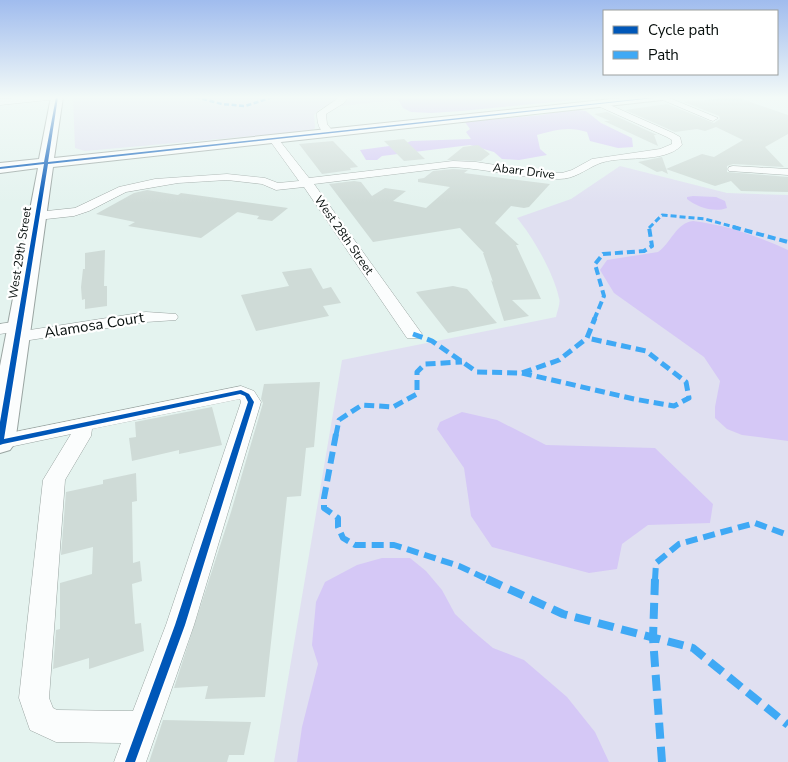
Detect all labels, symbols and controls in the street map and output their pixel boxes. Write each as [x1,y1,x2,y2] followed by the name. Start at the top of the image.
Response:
[603,10,778,75] legend
[648,20,719,40] text: Cycle path
[648,45,679,65] text: Path
[492,159,556,183] street label: Abarr Drive
[311,192,378,278] street label: West 28th Street
[5,205,35,300] street label: West 29th Street
[43,307,146,343] street label: Alamosa Court

